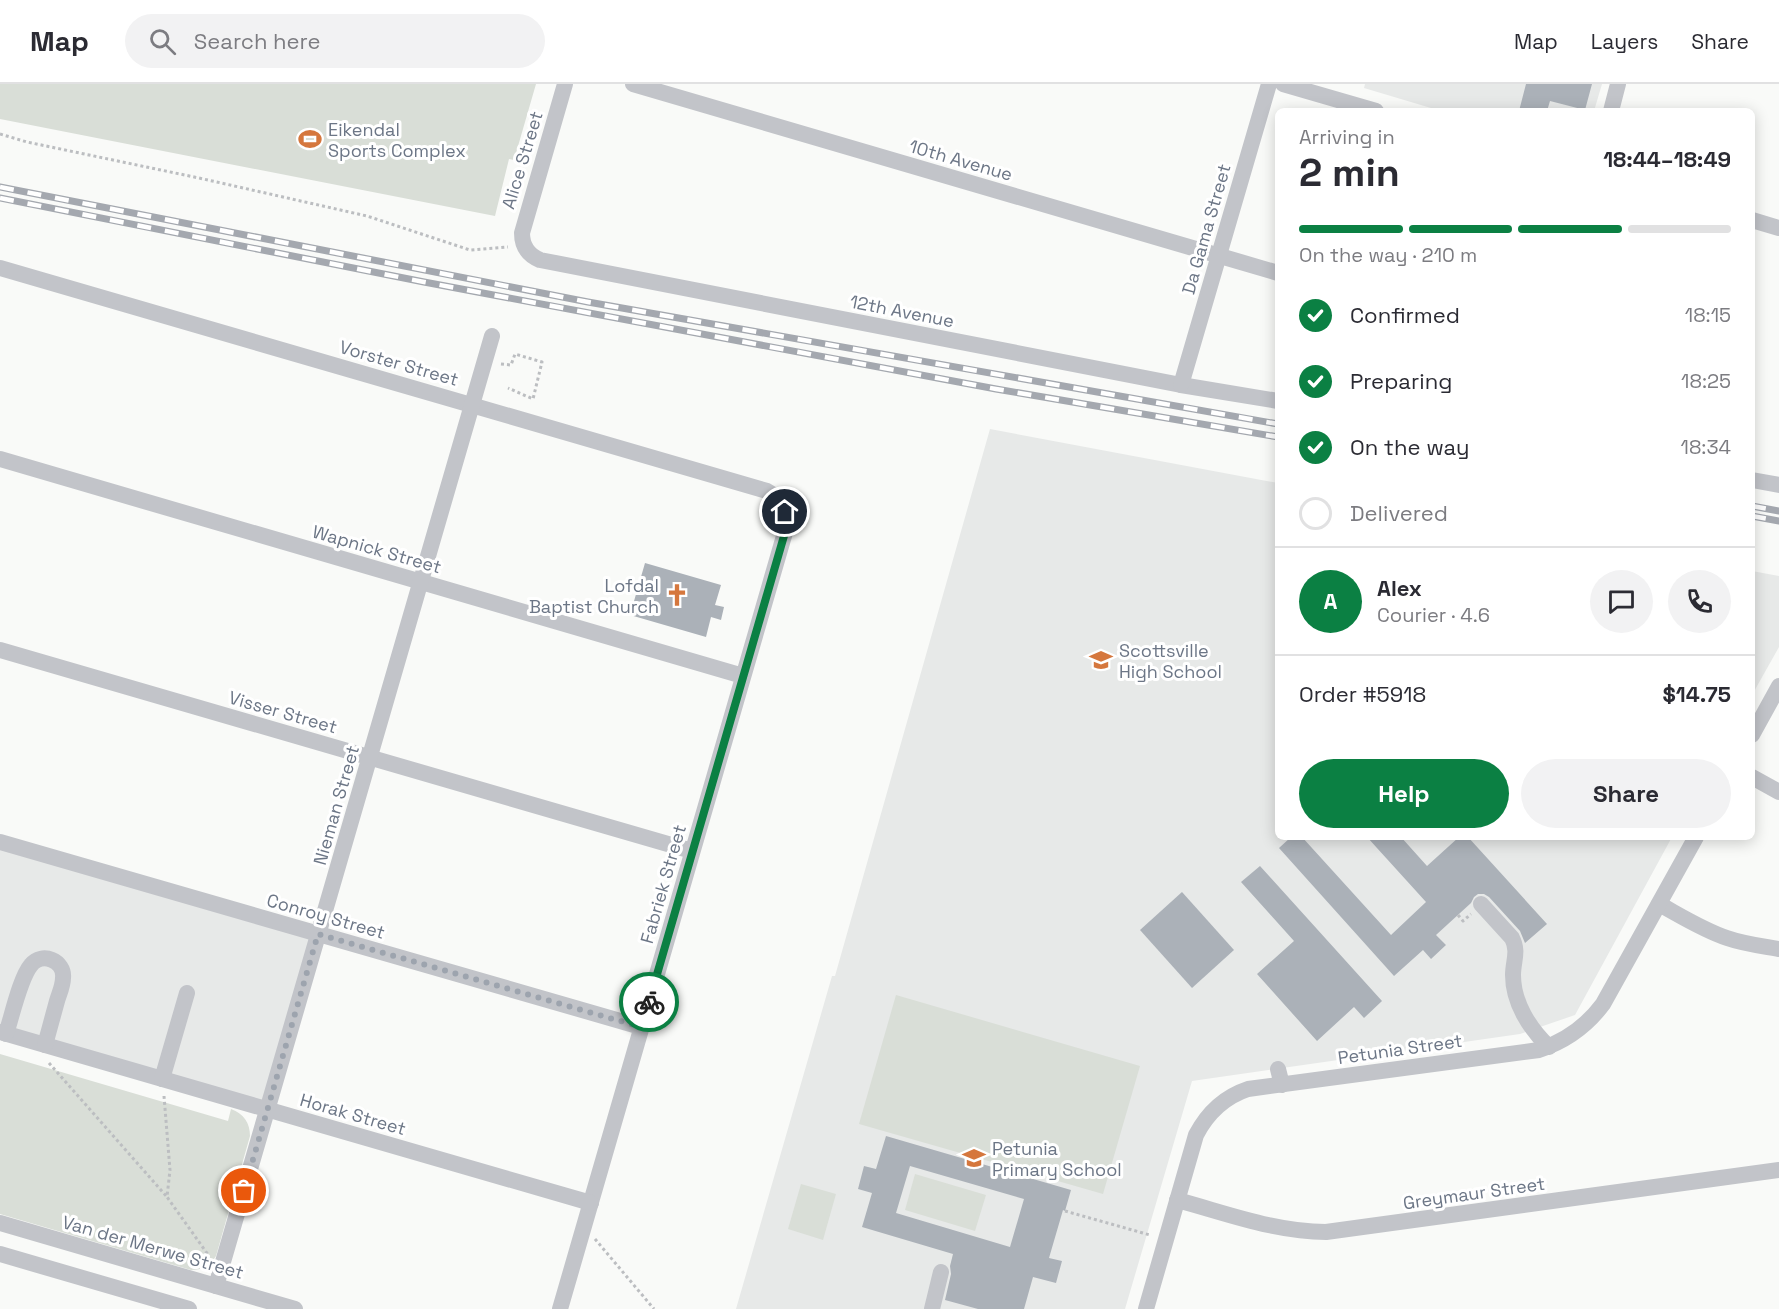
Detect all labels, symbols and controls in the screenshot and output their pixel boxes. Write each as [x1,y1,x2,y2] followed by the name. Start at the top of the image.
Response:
[125,14,545,68] search box
[30,23,89,59] text: Map
[146,25,179,58] icon: search
[194,27,321,55] text: Search here
[1514,28,1558,55] text: Map
[1591,28,1658,55] text: Layers
[1691,28,1749,55] text: Share
[496,108,548,212] street label: Alice Street
[328,118,466,162] place label: Eikendal Sports Complex
[1299,124,1395,150] text: Arriving in
[297,126,323,152] sports icon: Eikendal Sports Complex
[907,134,1015,186] street label: 10th Avenue
[1603,145,1731,173] text: 18:44–18:49
[1299,148,1400,197] text: 2 min
[1176,161,1236,297] street label: Da Gama Street
[1299,242,1477,268] text: On the way · 210 m
[848,290,956,332] street label: 12th Avenue
[1299,299,1332,332] icon: check
[1350,301,1460,329] text: Confirmed
[1685,302,1731,328] text: 18:15
[337,335,461,391] street label: Vorster Street
[1299,365,1332,398] icon: check
[1350,367,1452,395] text: Preparing
[1681,368,1731,394] text: 18:25
[1299,431,1332,464] icon: check
[1350,433,1469,461] text: On the way
[1681,434,1731,460] text: 18:34
[759,486,810,537] pin
[768,495,801,528] icon: home
[1350,499,1448,527] text: Delivered
[310,520,444,578] street label: Wapnick Street
[1590,570,1653,633] button: chat
[1668,570,1731,633] button: phone
[529,574,659,618] place label: Lofdal Baptist Church
[1377,574,1422,602] text: Alex
[664,582,690,608] church icon: Lofdal Baptist Church
[1324,587,1337,615] text: A
[1377,602,1490,628] text: Courier · 4.6
[1119,639,1222,683] place label: Scottsville High School
[1088,647,1114,673] school or university icon: Scottsville High School
[1299,680,1426,708] text: Order #5918
[1663,680,1731,708] text: $14.75
[226,686,340,738] street label: Visser Street
[308,742,364,868] street label: Nieman Street
[1299,759,1509,828] button: Help
[1521,759,1731,828] button: Share
[635,822,691,946] street label: Fabriek Street
[264,888,388,944] street label: Conroy Street
[619,972,679,1032] courier
[633,986,666,1019] icon: bike
[1336,1029,1464,1069] street label: Petunia Street
[297,1088,409,1140] street label: Horak Street
[992,1137,1122,1181] place label: Petunia Primary School
[961,1145,987,1171] school or university icon: Petunia Primary School
[218,1165,269,1216] pin
[1402,1172,1546,1214] street label: Greymaur Street
[227,1174,260,1207] icon: bag
[60,1210,246,1284] street label: Van der Merwe Street

